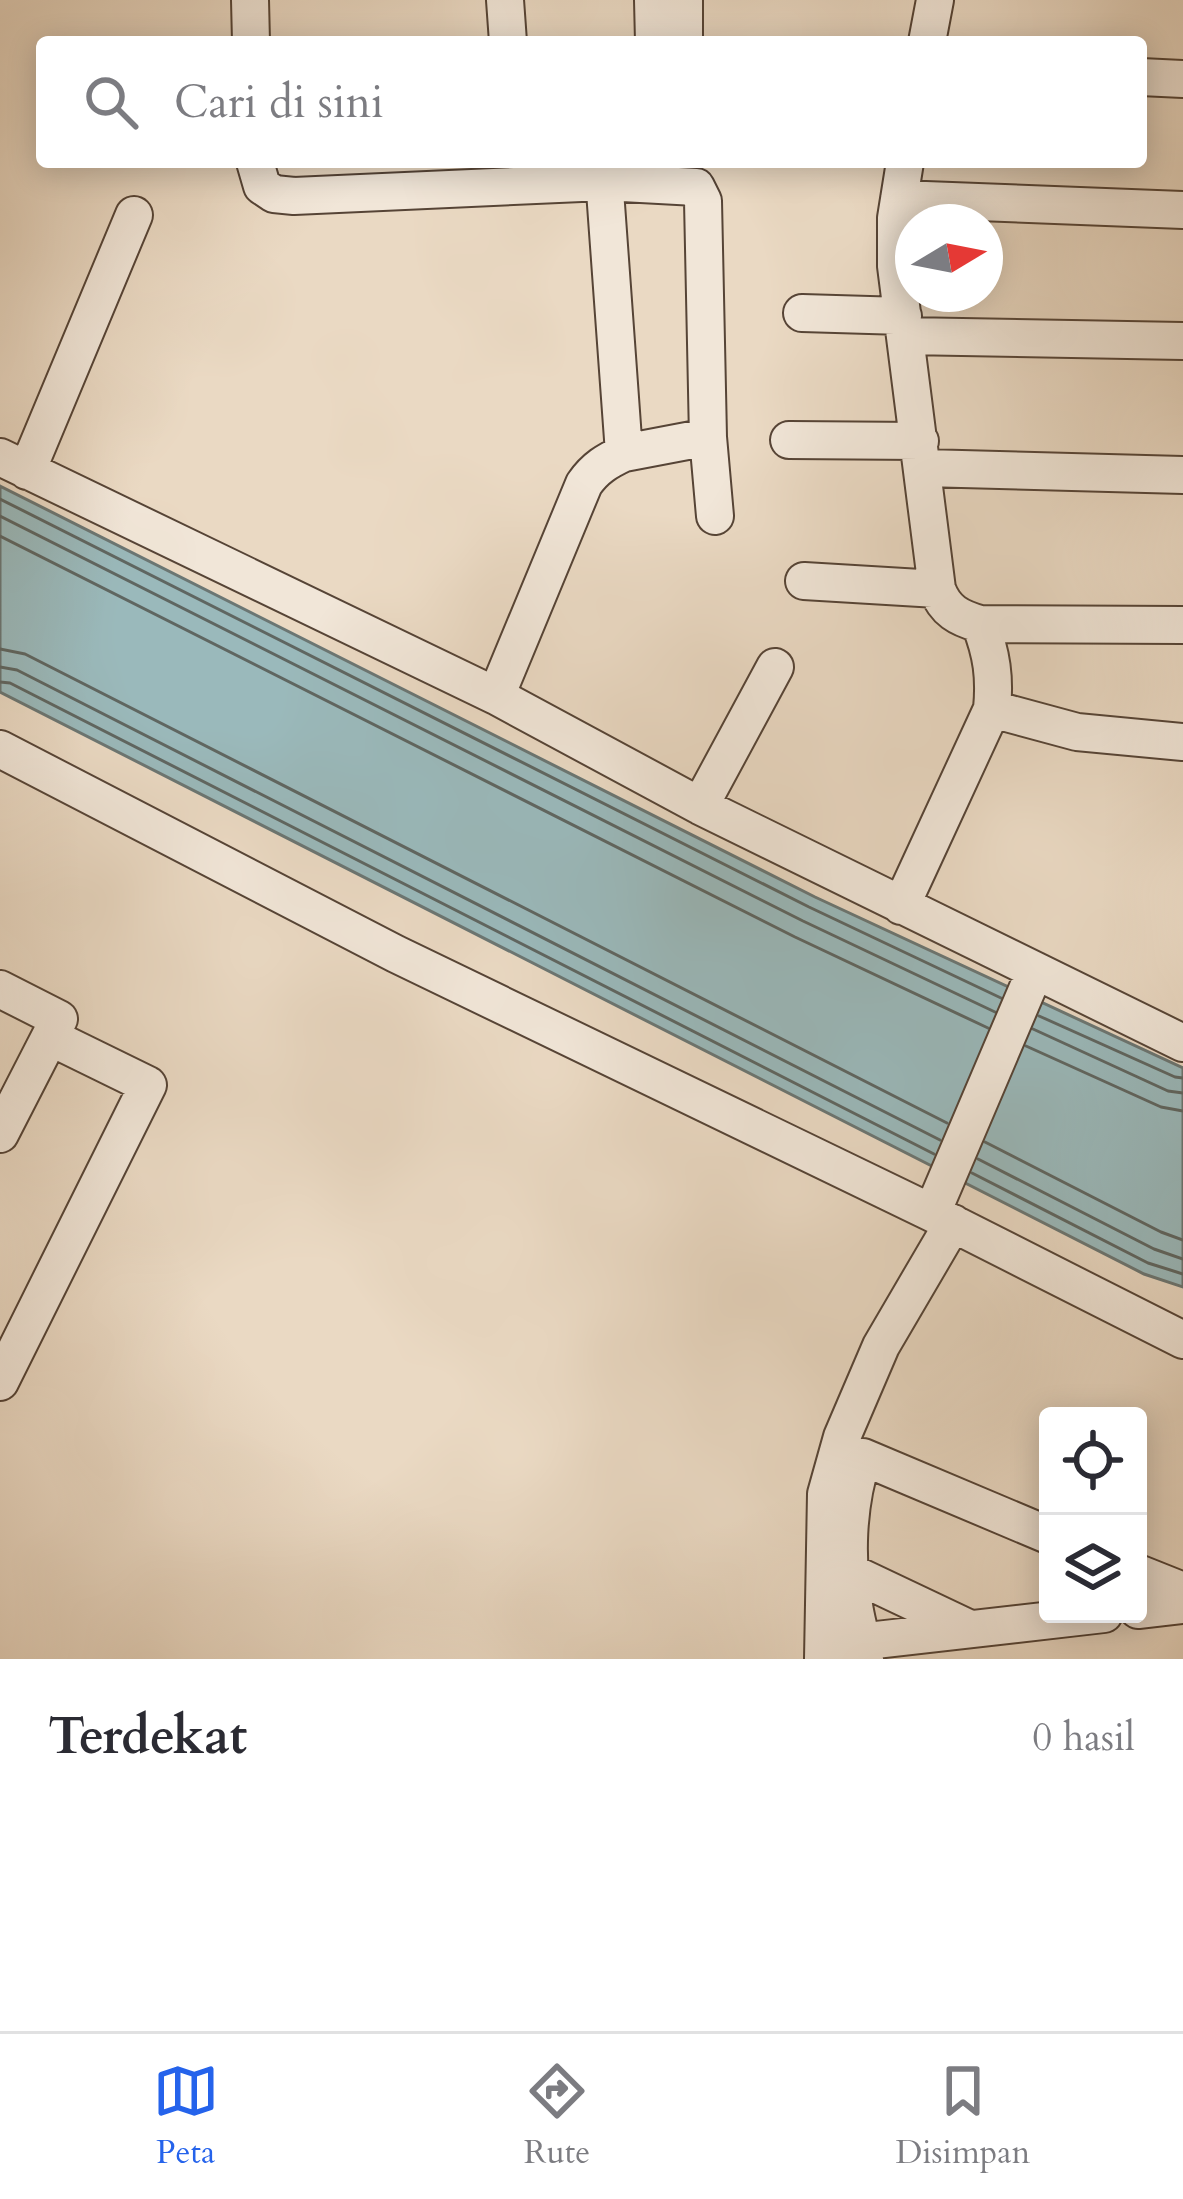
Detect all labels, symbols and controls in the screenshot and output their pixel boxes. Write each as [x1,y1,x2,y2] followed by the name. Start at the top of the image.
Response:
[36,36,1147,168] search box
[78,69,144,135] icon: search
[174,72,384,133] text: Cari di sini
[895,204,1003,312] north arrow
[1039,1407,1147,1623] map controls
[1039,1407,1147,1515] button: locate
[1039,1515,1147,1623] button: layers
[48,1702,247,1772] text: Terdekat
[1032,1711,1135,1764] text: 0 hasil
[153,2058,219,2175] tab: Peta
[524,2058,590,2175] tab: Rute
[895,2058,1030,2175] tab: Disimpan

